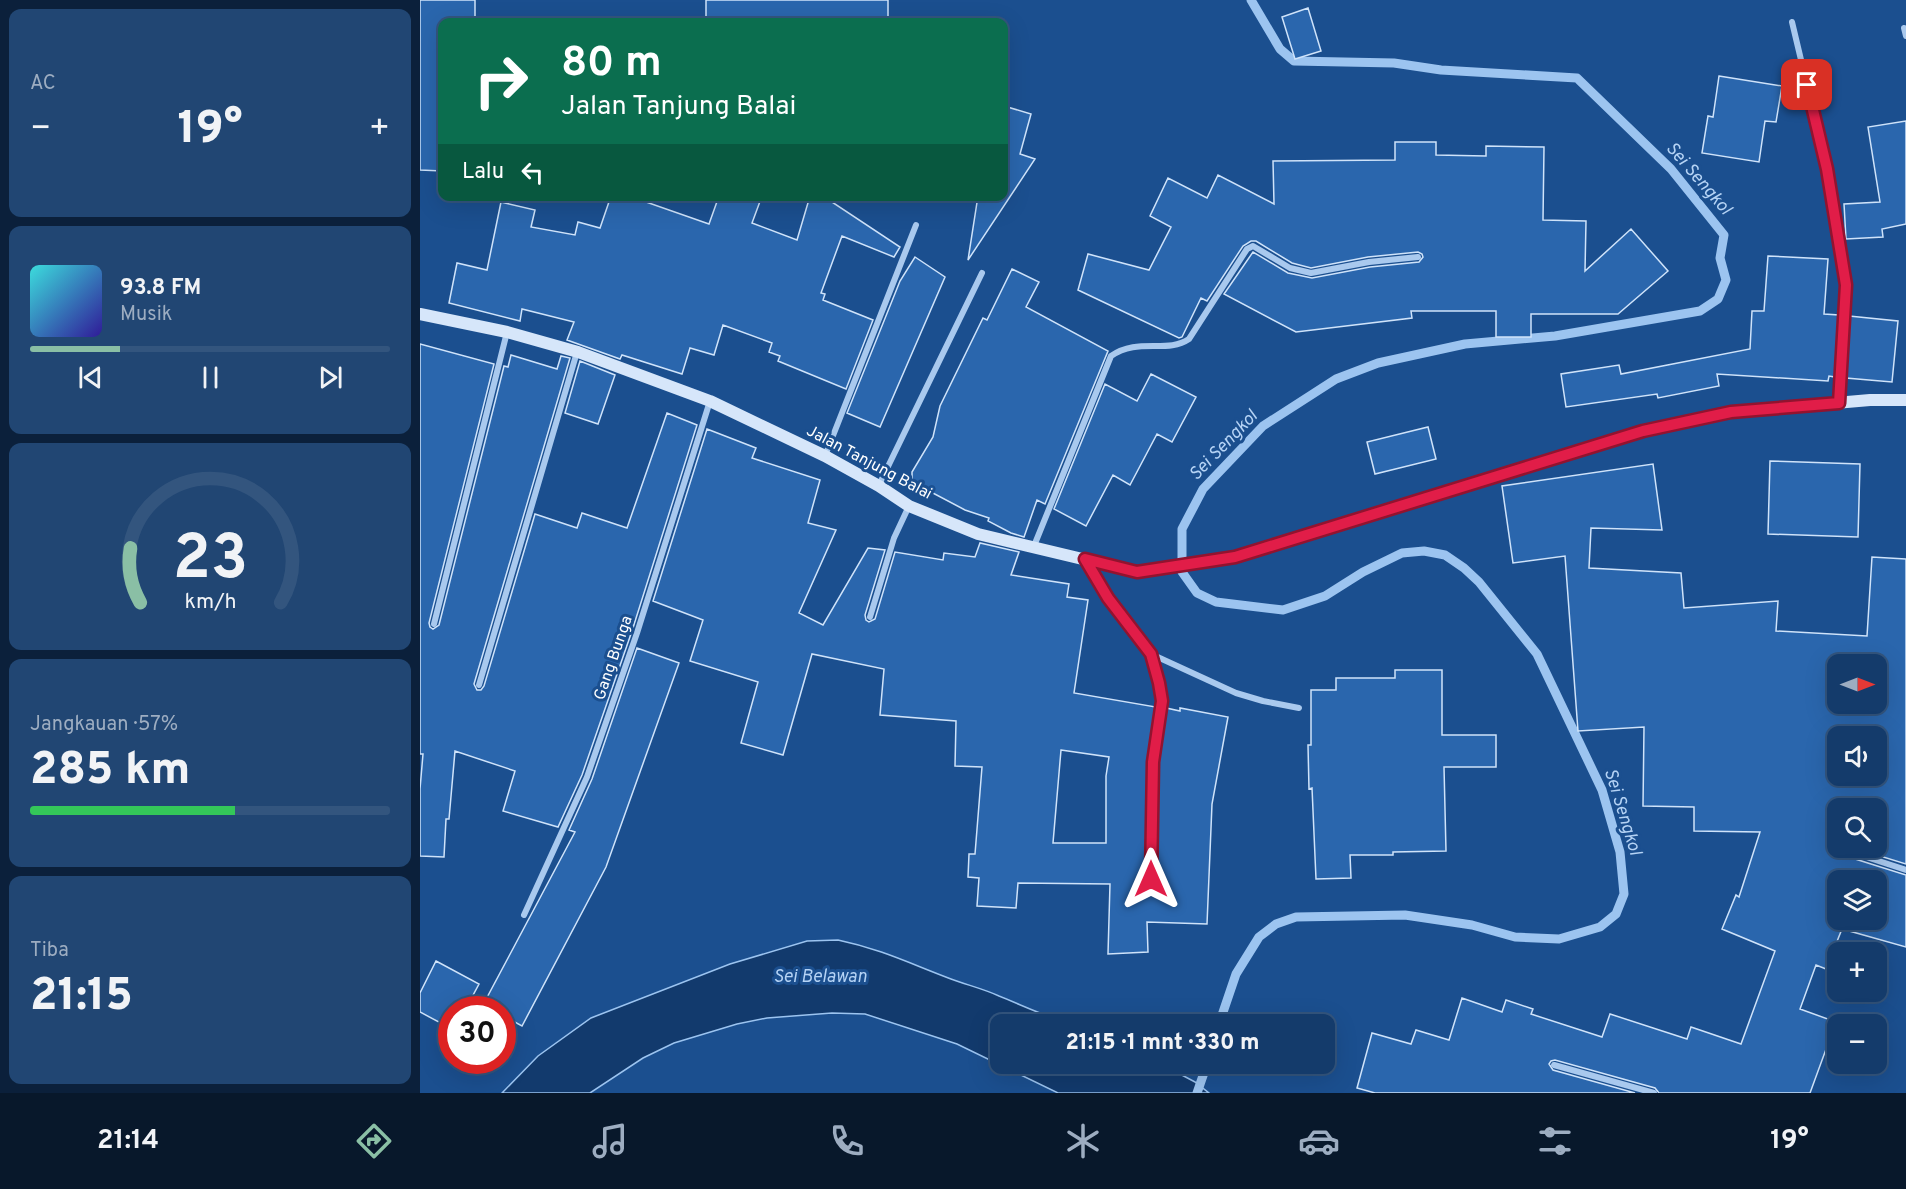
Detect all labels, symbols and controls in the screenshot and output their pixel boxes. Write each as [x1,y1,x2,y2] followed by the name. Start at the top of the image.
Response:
[561,38,662,91] text: 80 m
[462,42,540,120] icon: right
[1781,59,1832,110] pin
[1790,68,1823,101] icon: arrive
[30,71,56,97] text: AC
[561,90,796,124] text: Jalan Tanjung Balai
[177,102,243,159] text: 19°
[30,109,51,151] text: −
[369,109,390,151] text: +
[1660,138,1737,221] water label: Sei Sengkol
[516,156,549,189] icon: left
[462,159,504,186] text: Lalu
[120,275,201,302] text: 93.8 FM
[120,302,172,328] text: Musik
[74,361,107,394] icon: previous
[194,361,227,394] icon: pause
[314,361,347,394] icon: next
[1185,405,1264,486] water label: Sei Sengkol
[803,421,935,505] street label: Jalan Tanjung Balai
[172,523,248,602] text: 23
[184,590,236,617] text: km/h
[590,613,638,703] street label: Gang Bunga
[1827,654,1887,714] north arrow
[1827,654,1887,1074] map controls
[30,712,178,738] text: Jangkauan · 57%
[1827,726,1887,786] button: sound
[30,743,190,800] text: 285 km
[1598,766,1646,859] water label: Sei Sengkol
[1827,798,1887,858] button: search
[1119,847,1183,911] position arrow
[1827,870,1887,930] button: layers
[30,938,69,964] text: Tiba
[1827,942,1887,1002] button: +
[773,966,867,989] water label: Sei Belawan
[30,969,133,1026] text: 21:15
[438,996,516,1074] speed limit sign: 30
[1827,1014,1887,1074] button: −
[1065,1030,1260,1057] text: 21:15 · 1 mnt · 330 m
[353,1120,395,1162] icon: directions
[589,1120,631,1162] icon: music
[826,1120,868,1162] icon: phone
[1062,1120,1104,1162] icon: climate
[1298,1120,1340,1162] icon: car
[1534,1120,1576,1162] icon: filters
[97,1124,159,1158] text: 21:14
[1770,1124,1809,1158] text: 19°

